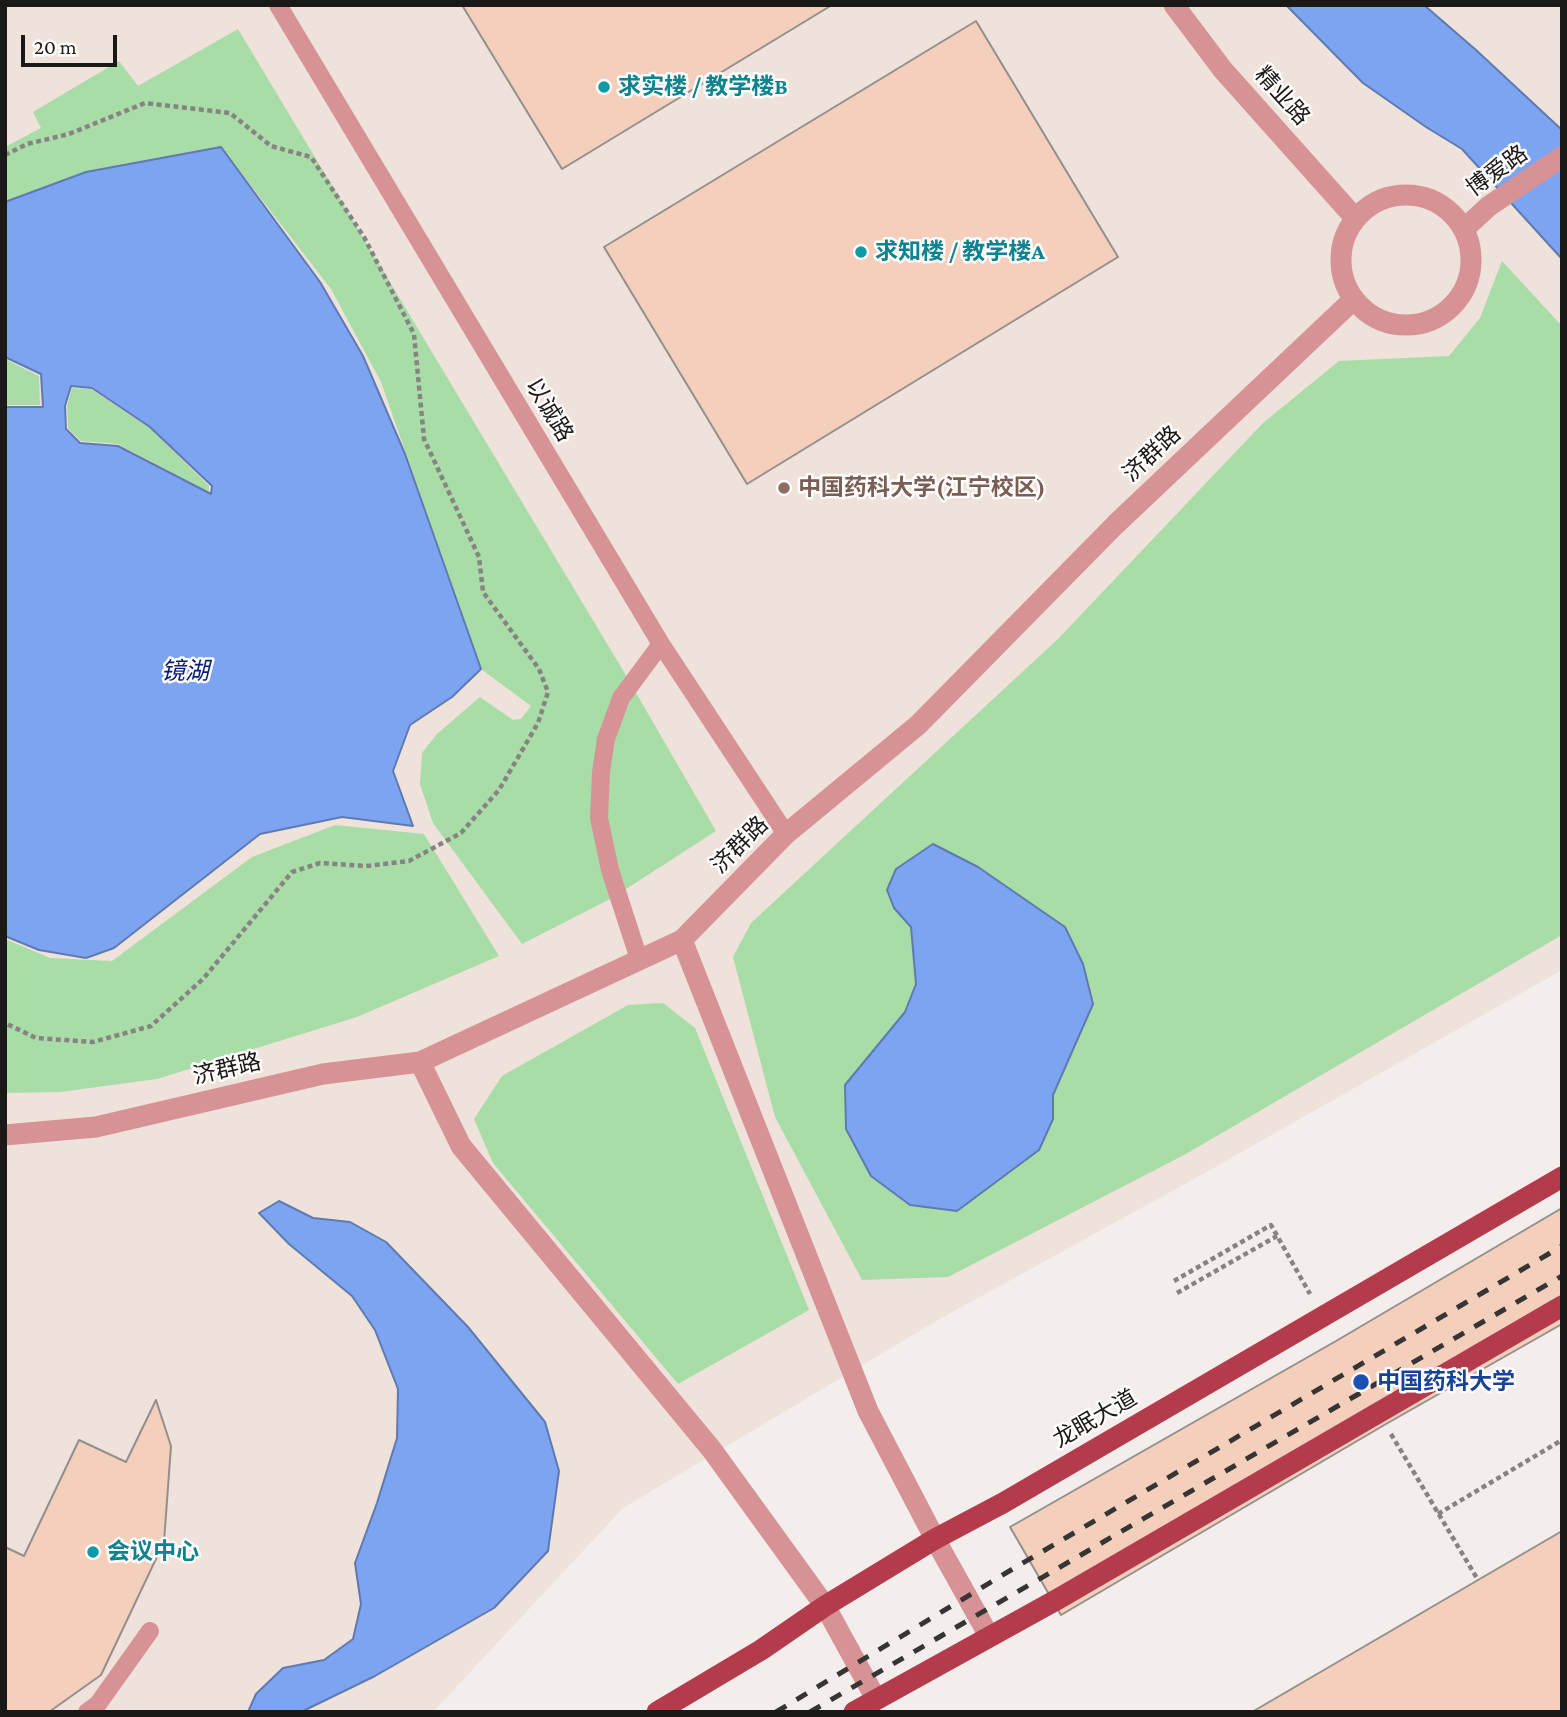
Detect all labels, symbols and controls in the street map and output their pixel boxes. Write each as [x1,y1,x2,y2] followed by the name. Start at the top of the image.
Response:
[24,21,121,65] scale bar
[34,35,77,59] text: 20 m
[1249,61,1315,131] street label: 精业路
[618,73,788,101] place label: 求实楼 / 教学楼B
[596,79,612,95] marker: 求实楼 / 教学楼B
[1461,140,1533,202] street label: 博爱路
[875,238,1045,266] place label: 求知楼 / 教学楼A
[853,244,869,260] marker: 求知楼 / 教学楼A
[519,373,579,447] street label: 以诚路
[1117,420,1187,488] street label: 济群路
[798,474,1046,502] place label: 中国药科大学(江宁校区)
[776,480,792,496] marker: 中国药科大学(江宁校区)
[161,658,209,686] water label: 镜湖
[706,811,774,879] street label: 济群路
[190,1048,264,1090] street label: 济群路
[1377,1368,1515,1396] place label: 中国药科大学
[1351,1372,1371,1392] marker: 中国药科大学
[1048,1384,1142,1454] street label: 龙眠大道
[107,1538,199,1566] place label: 会议中心
[85,1544,101,1560] marker: 会议中心

